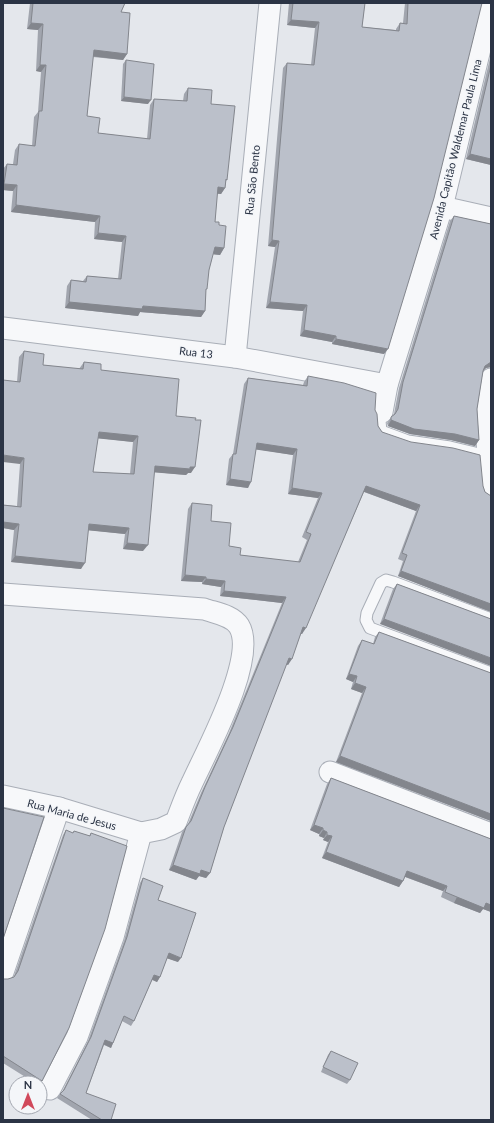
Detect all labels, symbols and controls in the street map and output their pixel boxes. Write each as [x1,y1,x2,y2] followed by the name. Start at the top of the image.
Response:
[426,58,484,240] street label: Avenida Capitão Waldemar Paula Lima
[242,144,262,216] street label: Rua São Bento
[178,343,214,361] street label: Rua 13
[26,796,118,832] street label: Rua Maria de Jesus
[8,1075,48,1115] north arrow
[24,1078,32,1091] text: N

